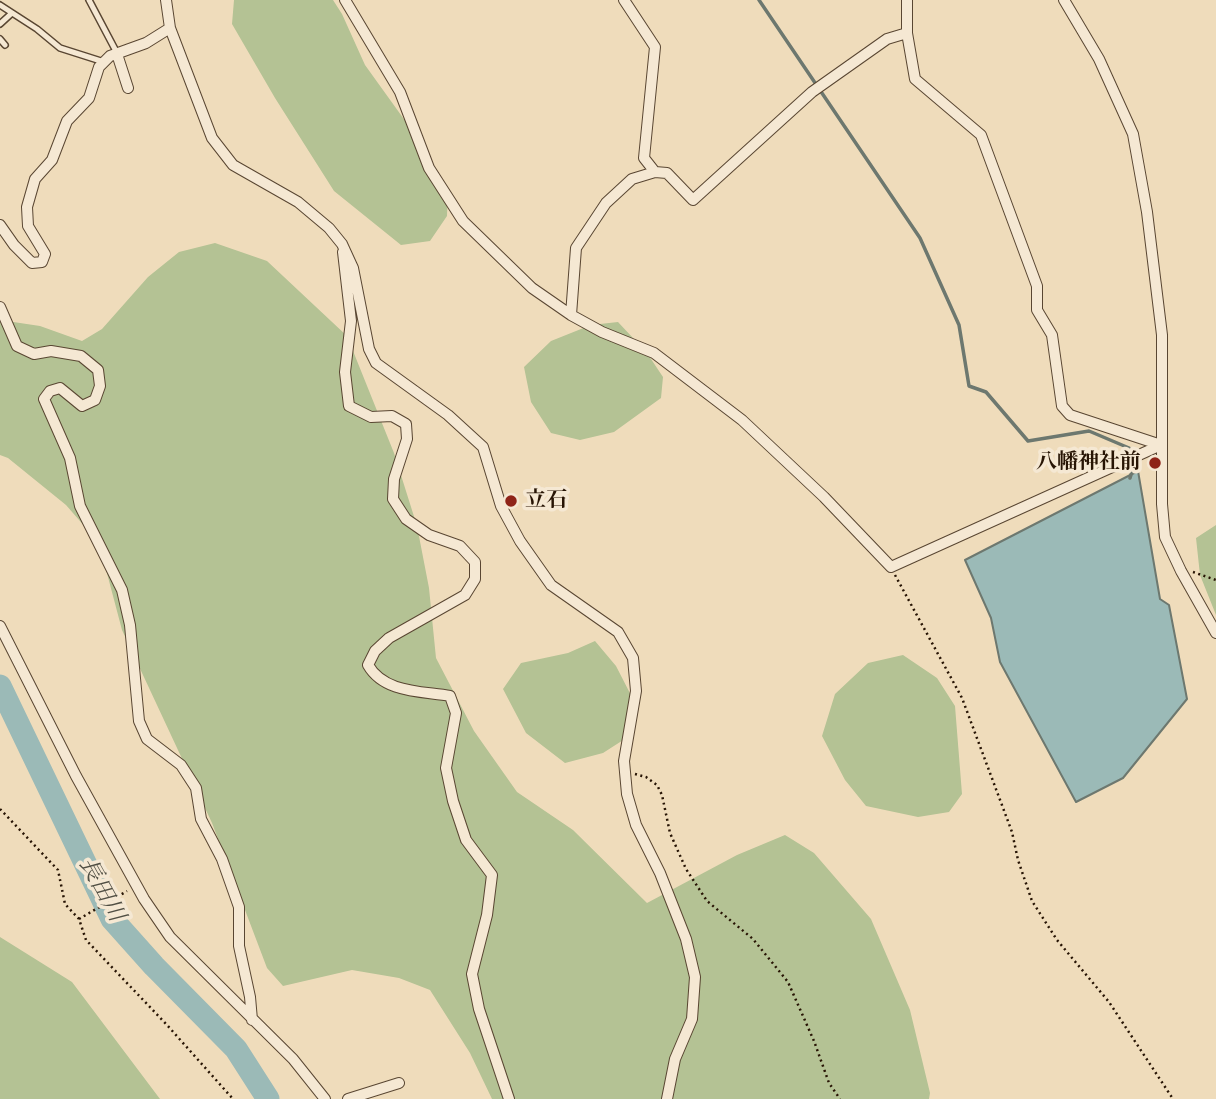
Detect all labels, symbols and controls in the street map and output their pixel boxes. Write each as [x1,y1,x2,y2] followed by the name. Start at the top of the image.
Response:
[1036,450,1141,476] place label: 八幡神社前
[1147,455,1163,471] marker: 八幡神社前
[525,488,567,514] place label: 立石
[503,493,519,509] marker: 立石
[72,853,130,927] water label: 長田川

